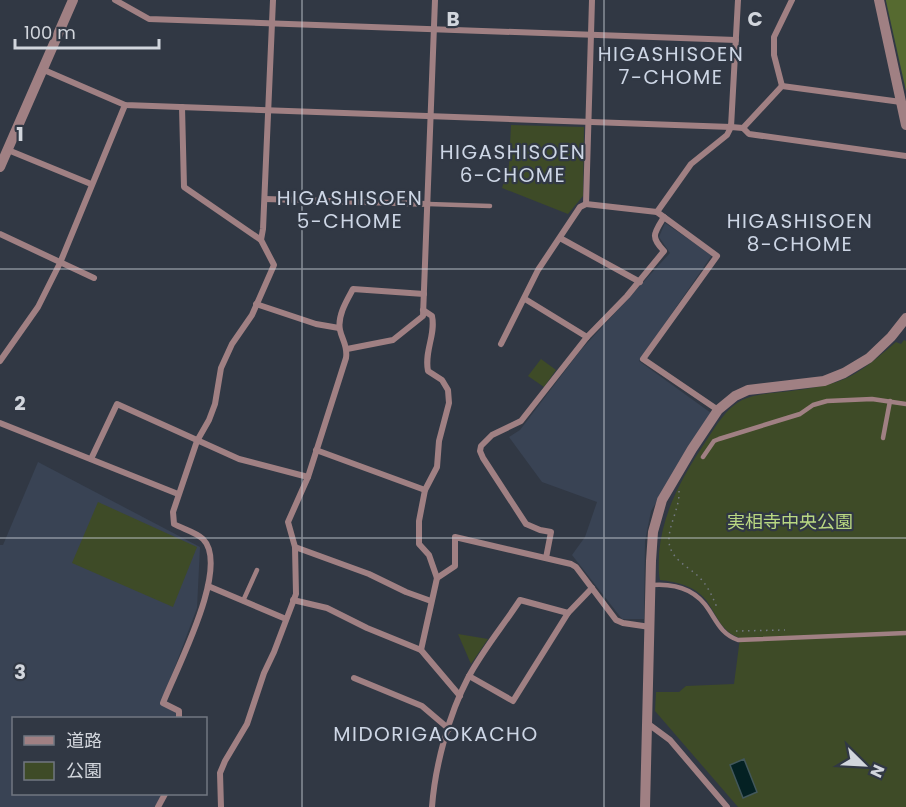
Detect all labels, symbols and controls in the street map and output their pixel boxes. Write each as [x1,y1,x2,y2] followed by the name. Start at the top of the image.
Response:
[446,5,460,33] text: B
[747,5,763,33] text: C
[15,12,159,50] scale bar
[24,20,76,45] text: 100 m
[598,40,744,91] district label: HIGASHISOEN 7-CHOME
[16,120,24,148] text: 1
[440,138,586,189] district label: HIGASHISOEN 6-CHOME
[277,184,423,235] district label: HIGASHISOEN 5-CHOME
[727,207,873,258] district label: HIGASHISOEN 8-CHOME
[14,389,26,417] text: 2
[727,509,853,534] park label: 実相寺中央公園
[14,658,26,686] text: 3
[12,717,207,795] legend
[333,720,539,748] district label: MIDORIGAOKACHO
[66,728,102,753] text: 道路
[834,735,894,795] north arrow
[66,758,102,783] text: 公園
[864,761,890,781] text: N

